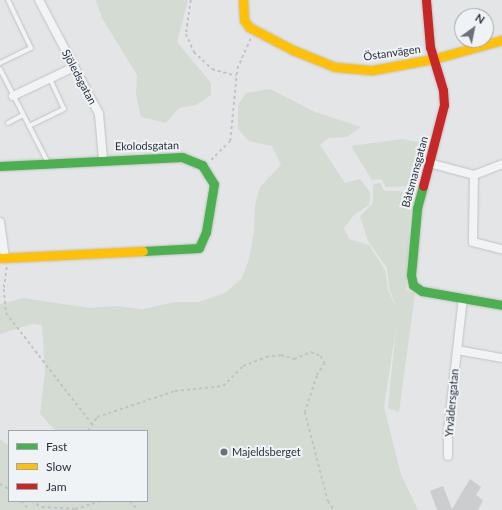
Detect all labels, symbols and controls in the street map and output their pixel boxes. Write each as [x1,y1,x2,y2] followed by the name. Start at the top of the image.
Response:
[454,8,494,48] north arrow
[473,11,487,26] text: N
[363,42,421,64] street label: Östanvägen
[59,47,99,107] street label: Sjöledsgatan
[399,135,431,209] street label: Båtsmansgatan
[115,139,179,153] street label: Ekolodsgatan
[442,368,462,438] street label: Yrvädersgatan
[8,430,148,502] legend
[46,439,67,454] text: Fast
[232,445,301,459] place label: Majeldsberget
[219,447,229,457] marker: Majeldsberget
[46,459,71,474] text: Slow
[46,479,67,494] text: Jam

